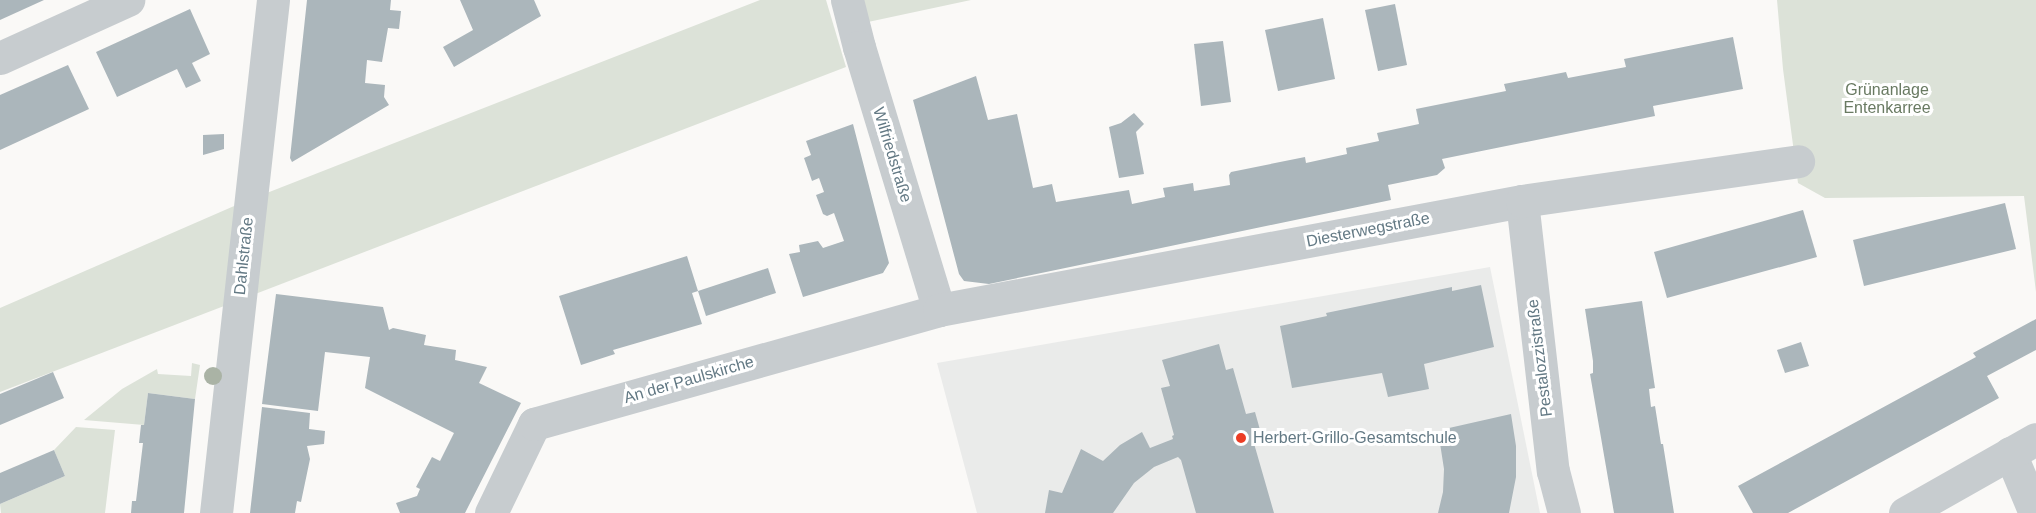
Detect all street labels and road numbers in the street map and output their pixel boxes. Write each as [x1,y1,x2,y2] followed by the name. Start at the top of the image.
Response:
[868,105,916,205] street label: Wilfriedstraße
[1305,209,1431,251] street label: Diesterwegstraße
[230,216,258,296] street label: Dahlstraße
[1523,298,1557,418] street label: Pestalozzistraße
[622,352,756,408] street label: An der Paulskirche

